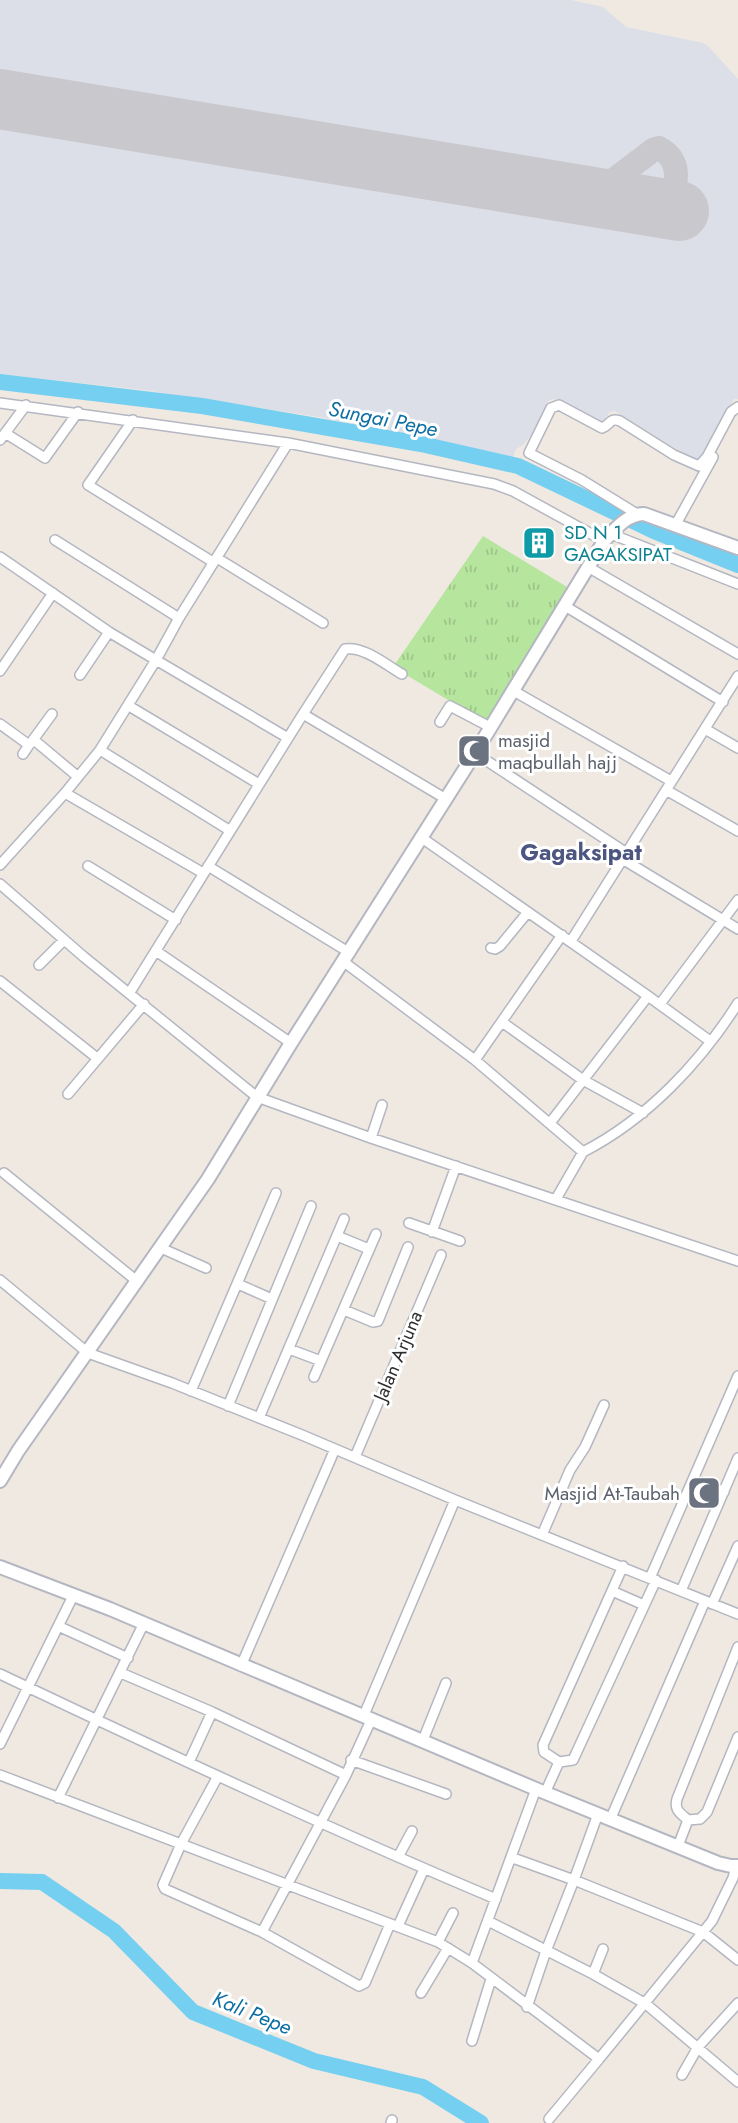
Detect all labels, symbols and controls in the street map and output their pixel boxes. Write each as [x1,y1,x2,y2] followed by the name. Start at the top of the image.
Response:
[326,394,441,444] water label: Sungai Pepe
[564,519,672,568] place label: SD N 1 GAGAKSIPAT
[520,524,558,562] building icon: SD N 1 GAGAKSIPAT
[498,727,617,776] place label: masjid maqbullah hajj
[455,732,493,770] mosque icon: masjid maqbullah hajj
[520,835,642,869] district label: Gagaksipat
[366,1307,429,1408] street label: Jalan Arjuna
[685,1474,723,1512] mosque icon: Masjid At-Taubah
[545,1480,680,1507] place label: Masjid At-Taubah
[208,1984,296,2043] water label: Kali Pepe

